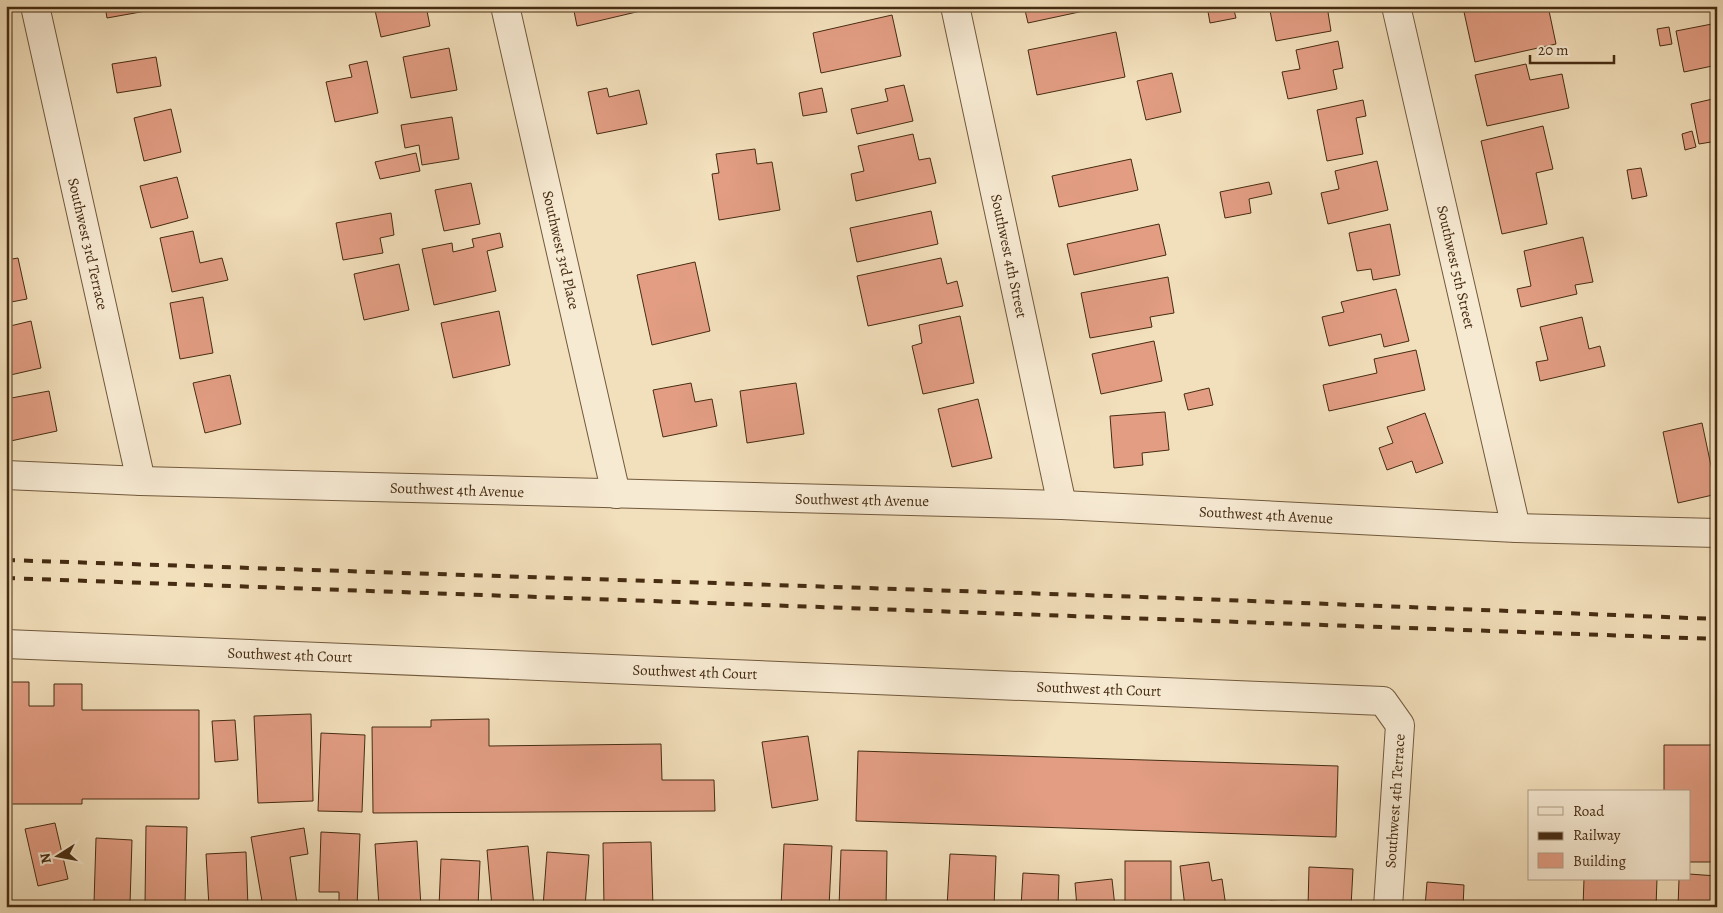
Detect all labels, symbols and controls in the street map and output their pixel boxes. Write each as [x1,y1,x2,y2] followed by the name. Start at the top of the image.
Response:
[1530,32,1614,64] scale bar
[1538,40,1569,60] text: 20 m
[63,176,113,312] street label: Southwest 3rd Terrace
[538,189,584,312] street label: Southwest 3rd Place
[986,192,1032,320] street label: Southwest 4th Street
[1432,203,1480,331] street label: Southwest 5th Street
[390,478,525,502] street label: Southwest 4th Avenue
[795,489,930,511] street label: Southwest 4th Avenue
[1198,501,1334,529] street label: Southwest 4th Avenue
[227,643,353,667] street label: Southwest 4th Court
[632,660,758,684] street label: Southwest 4th Court
[1036,677,1162,701] street label: Southwest 4th Court
[1380,733,1410,869] street label: Southwest 4th Terrace
[1528,790,1690,880] legend
[1573,801,1605,821] text: Road
[1573,825,1621,845] text: Railway
[32,830,82,880] north arrow
[1573,851,1626,871] text: Building
[35,852,56,865] text: N

